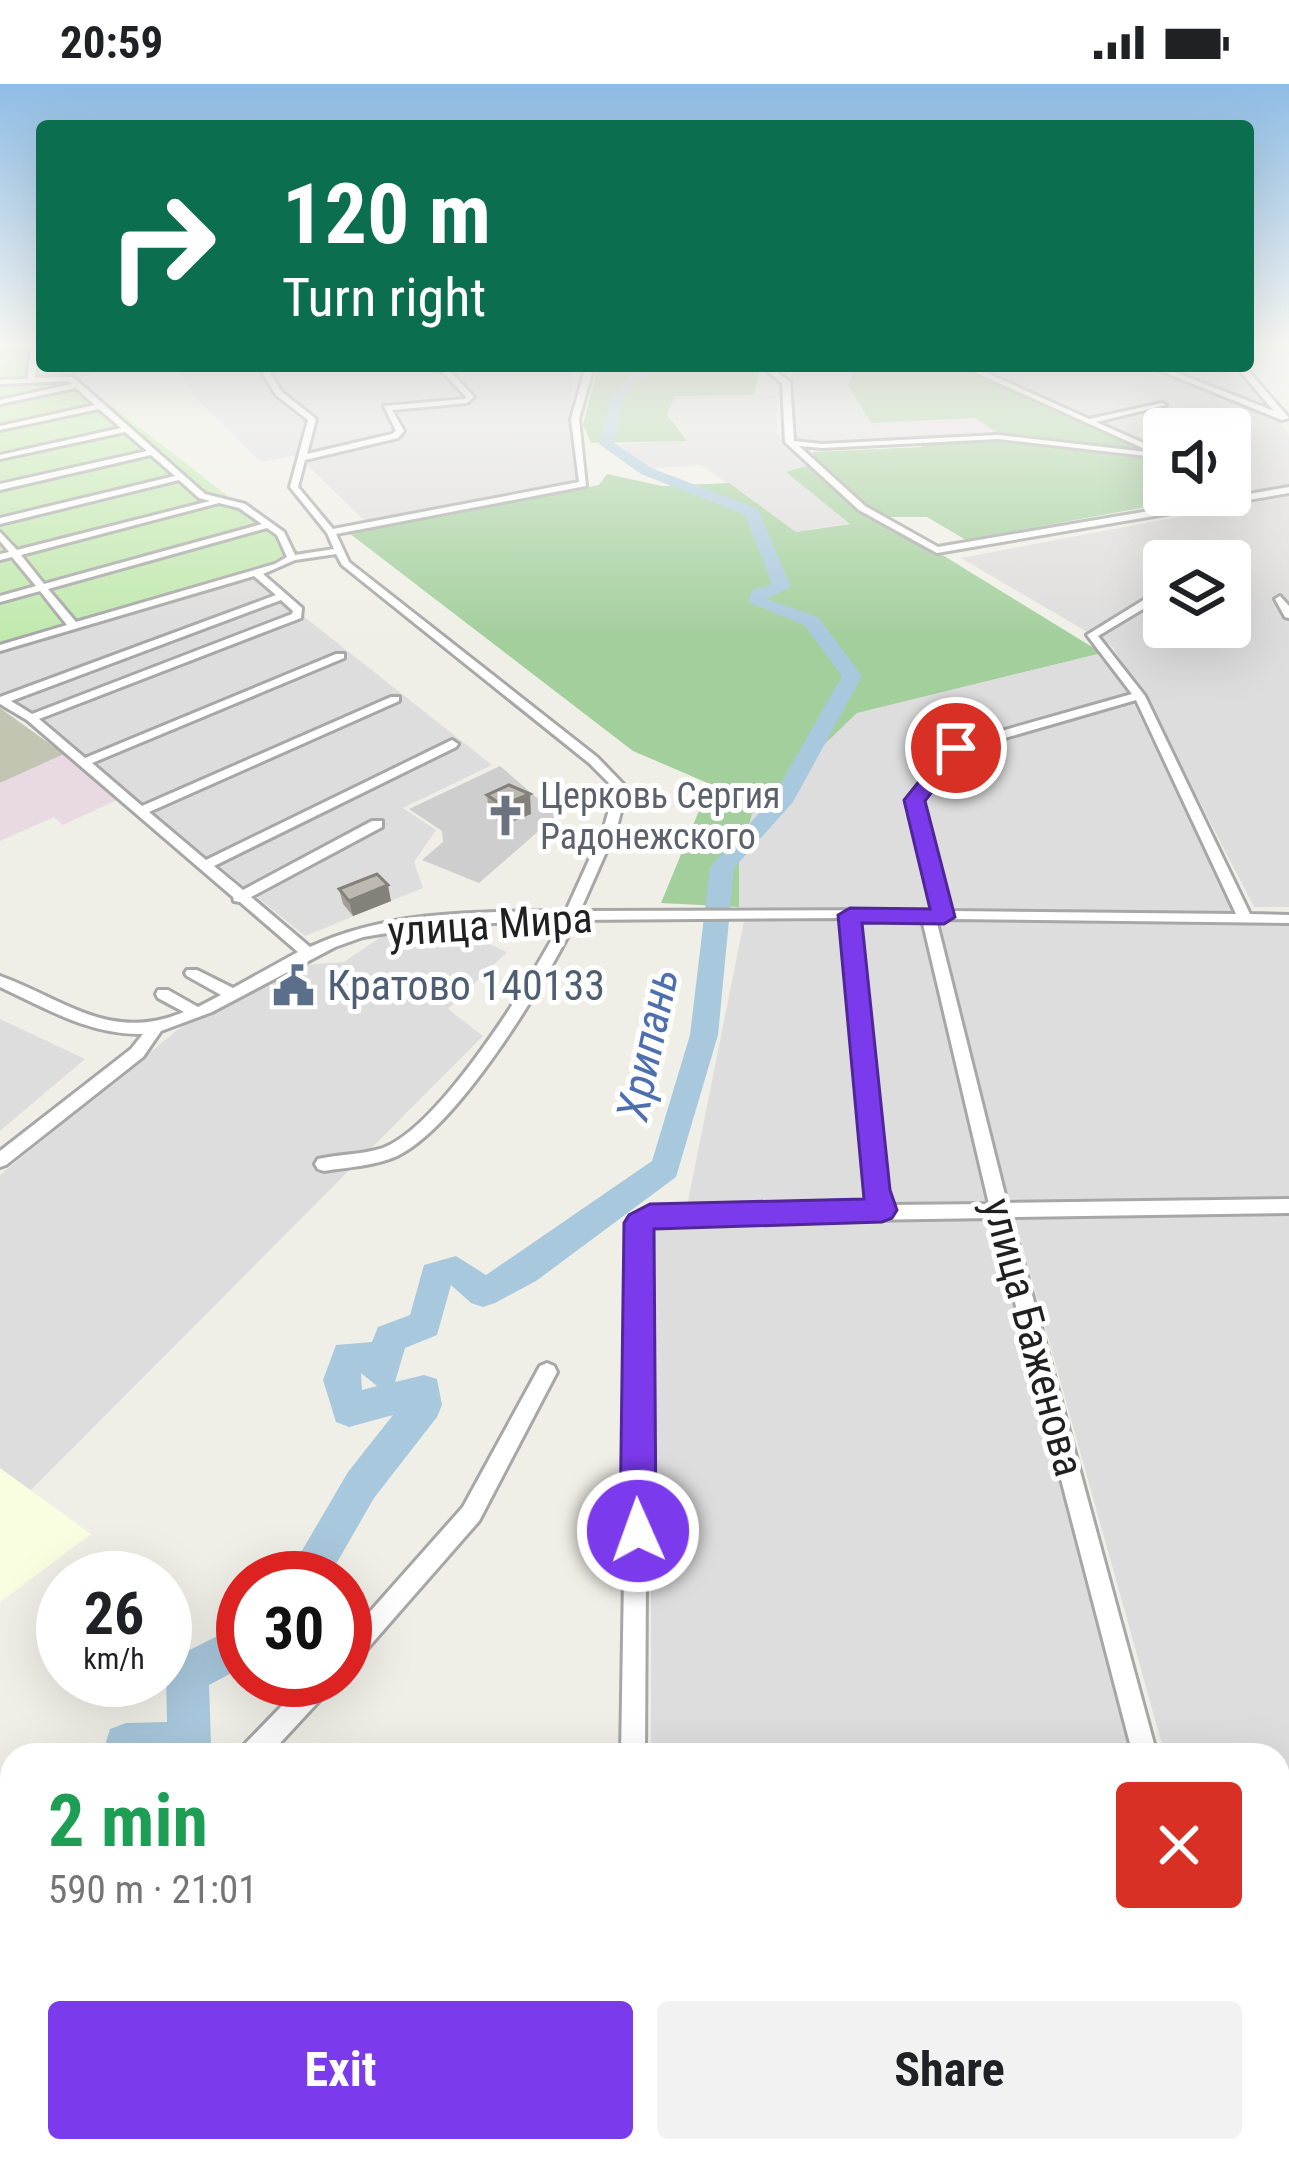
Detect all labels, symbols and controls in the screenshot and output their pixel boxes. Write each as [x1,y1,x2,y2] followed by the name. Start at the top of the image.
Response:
[60,16,163,69] text: 20:59
[282,165,491,264] text: 120 m
[84,168,240,324] icon: right
[282,266,486,329] text: Turn right
[1143,408,1251,648] map controls
[1143,408,1251,516] button: sound
[1143,540,1251,648] button: layers
[905,697,1007,799] pin
[923,715,989,781] icon: arrive
[540,775,780,858] place label: Церковь Сергия Радонежского
[483,793,529,839] church icon: Церковь Сергия Радонежского
[386,893,594,956] street label: улица Мира
[327,961,605,1010] place label: Кратово 140133
[270,962,316,1008] public building icon: Кратово 140133
[605,963,689,1126] water label: Хрипань
[973,1193,1094,1481] street label: улица Баженова
[575,1468,701,1594] position arrow
[216,1551,372,1707] speed limit sign: 30
[84,1578,144,1649] text: 26
[83,1641,145,1676] text: km/h
[48,1779,208,1864] text: 2 min
[1116,1782,1242,1908] button: close
[48,1867,258,1913] text: 590 m · 21:01
[48,2001,633,2139] button: Exit
[657,2001,1242,2139] button: Share

